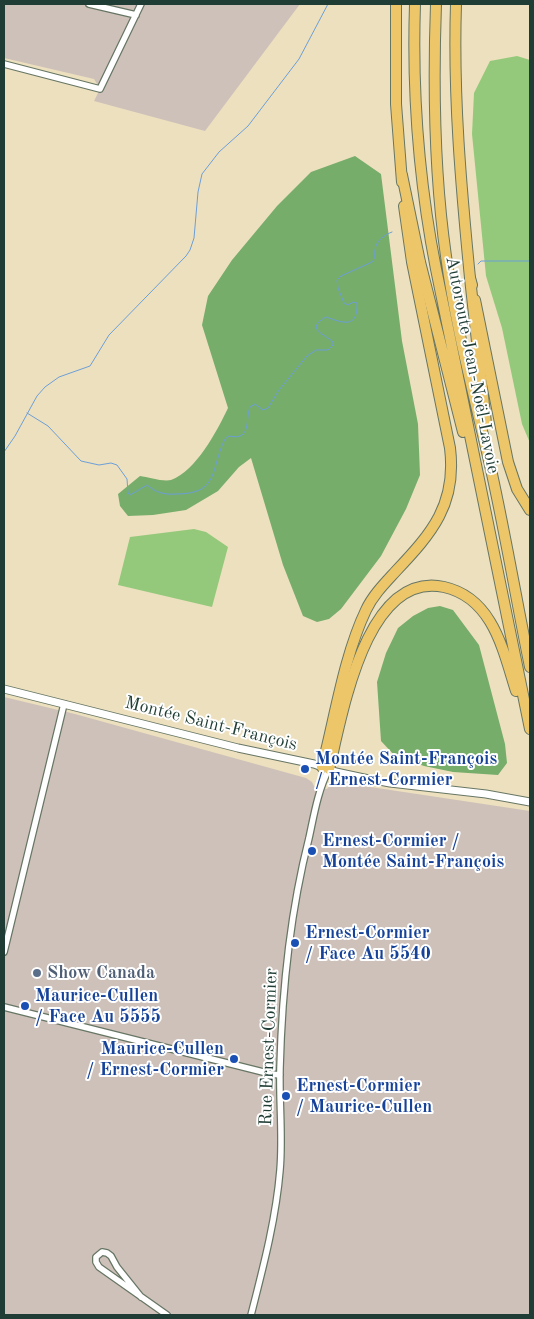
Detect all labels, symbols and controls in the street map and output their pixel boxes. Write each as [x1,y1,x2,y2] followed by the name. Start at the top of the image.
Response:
[440,254,504,476] street label: Autoroute Jean-Noël-Lavoie
[123,692,299,756] street label: Montée Saint-François
[315,748,497,791] place label: Montée Saint-François / Ernest-Cormier
[299,763,311,775] marker: Montée Saint-François / Ernest-Cormier
[322,830,504,872] place label: Ernest-Cormier / Montée Saint-François
[306,845,318,857] marker: Ernest-Cormier / Montée Saint-François
[305,922,431,964] place label: Ernest-Cormier / Face Au 5540
[289,937,301,949] marker: Ernest-Cormier / Face Au 5540
[47,962,155,984] place label: Show Canada
[31,967,43,979] marker: Show Canada
[255,968,283,1126] street label: Rue Ernest-Cormier
[35,985,161,1028] place label: Maurice-Cullen / Face Au 5555
[19,1000,31,1012] marker: Maurice-Cullen / Face Au 5555
[86,1038,224,1080] place label: Maurice-Cullen / Ernest-Cormier
[228,1053,240,1065] marker: Maurice-Cullen / Ernest-Cormier
[296,1075,432,1118] place label: Ernest-Cormier / Maurice-Cullen
[280,1090,292,1102] marker: Ernest-Cormier / Maurice-Cullen

